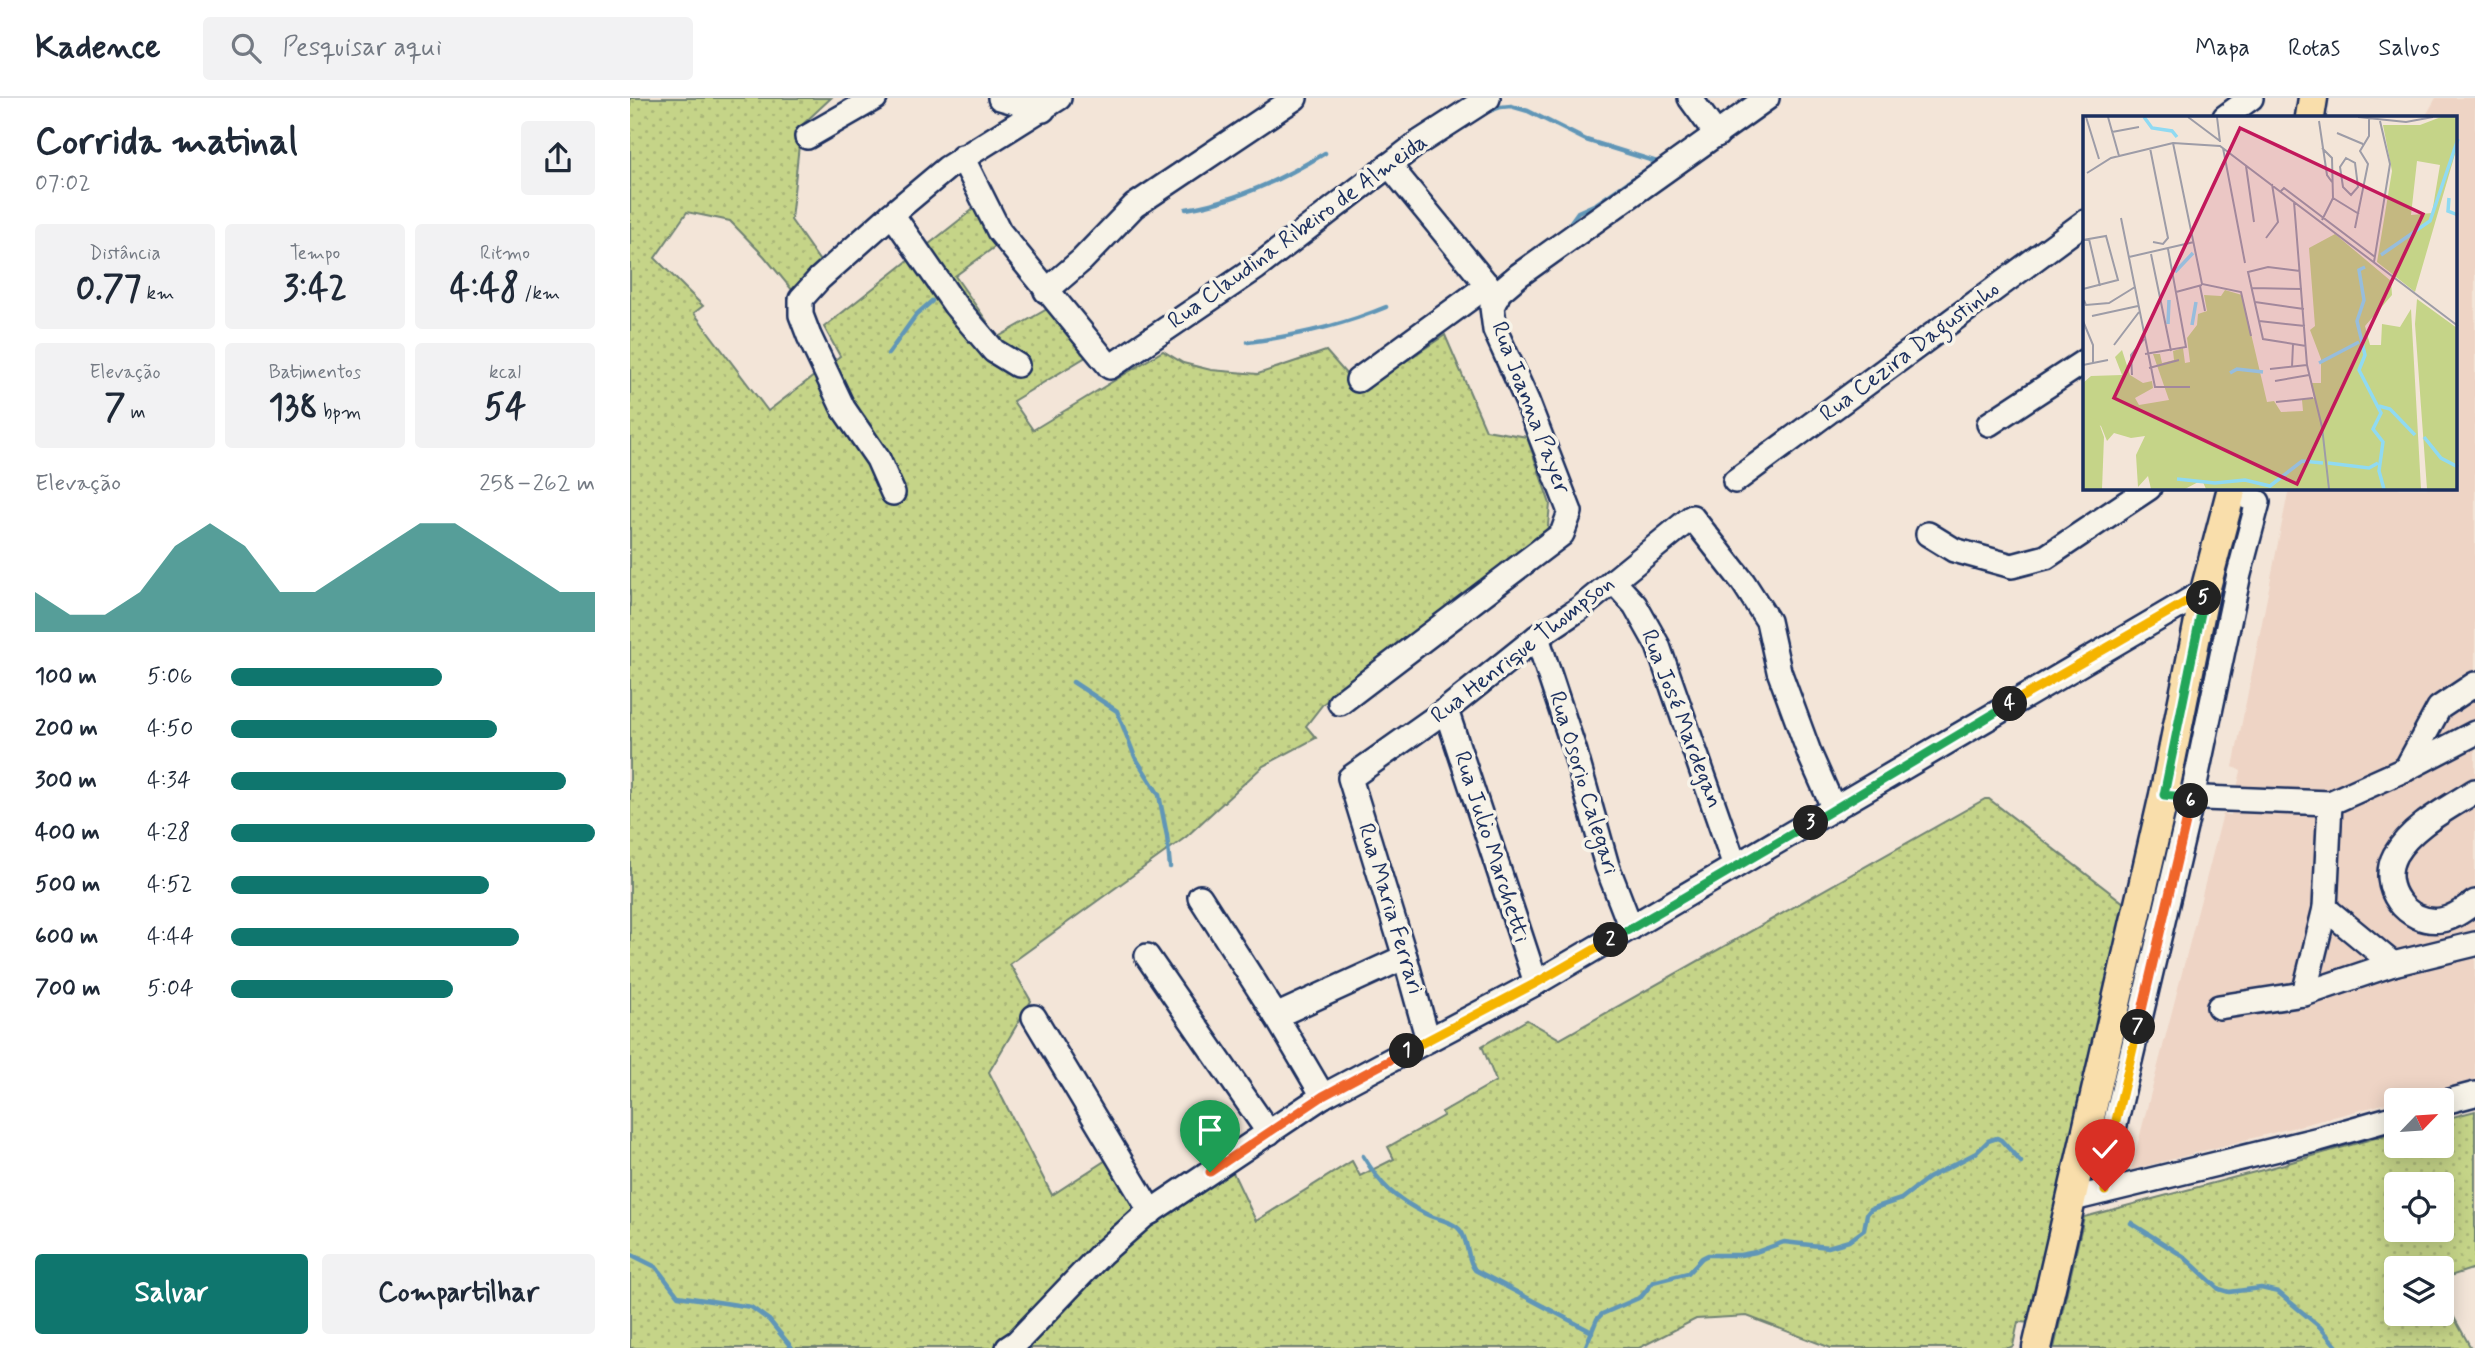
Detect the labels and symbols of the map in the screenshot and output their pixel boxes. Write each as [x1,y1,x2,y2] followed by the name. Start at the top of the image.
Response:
[2083,116,2458,490] inset map
[1162,128,1434,336] street label: Rua Claudina Ribeiro de Almeida
[1814,275,2007,431] street label: Rua Cezira Dagustinho
[1483,317,1577,499] street label: Rua Joanna Payer
[1425,569,1621,731] street label: Rua Henrique Thompson
[2186,580,2222,616] pin: 5
[1633,625,1729,813] street label: Rua José Mardegan
[1992,686,2028,722] pin: 4
[1539,688,1625,879] street label: Rua Osorio Calegari
[1446,748,1536,946] street label: Rua Julio Marchetti
[2174,784,2208,818] pin: 6
[1794,806,1828,840] pin: 3
[1350,820,1430,998] street label: Rua Maria Ferrari
[1594,922,1628,958] pin: 2
[2120,1010,2156,1044] pin: 7
[1390,1034,1424,1068] pin: 1
[2384,1088,2454,1158] north arrow
[1180,1100,1240,1172] pin
[2075,1119,2135,1191] pin

